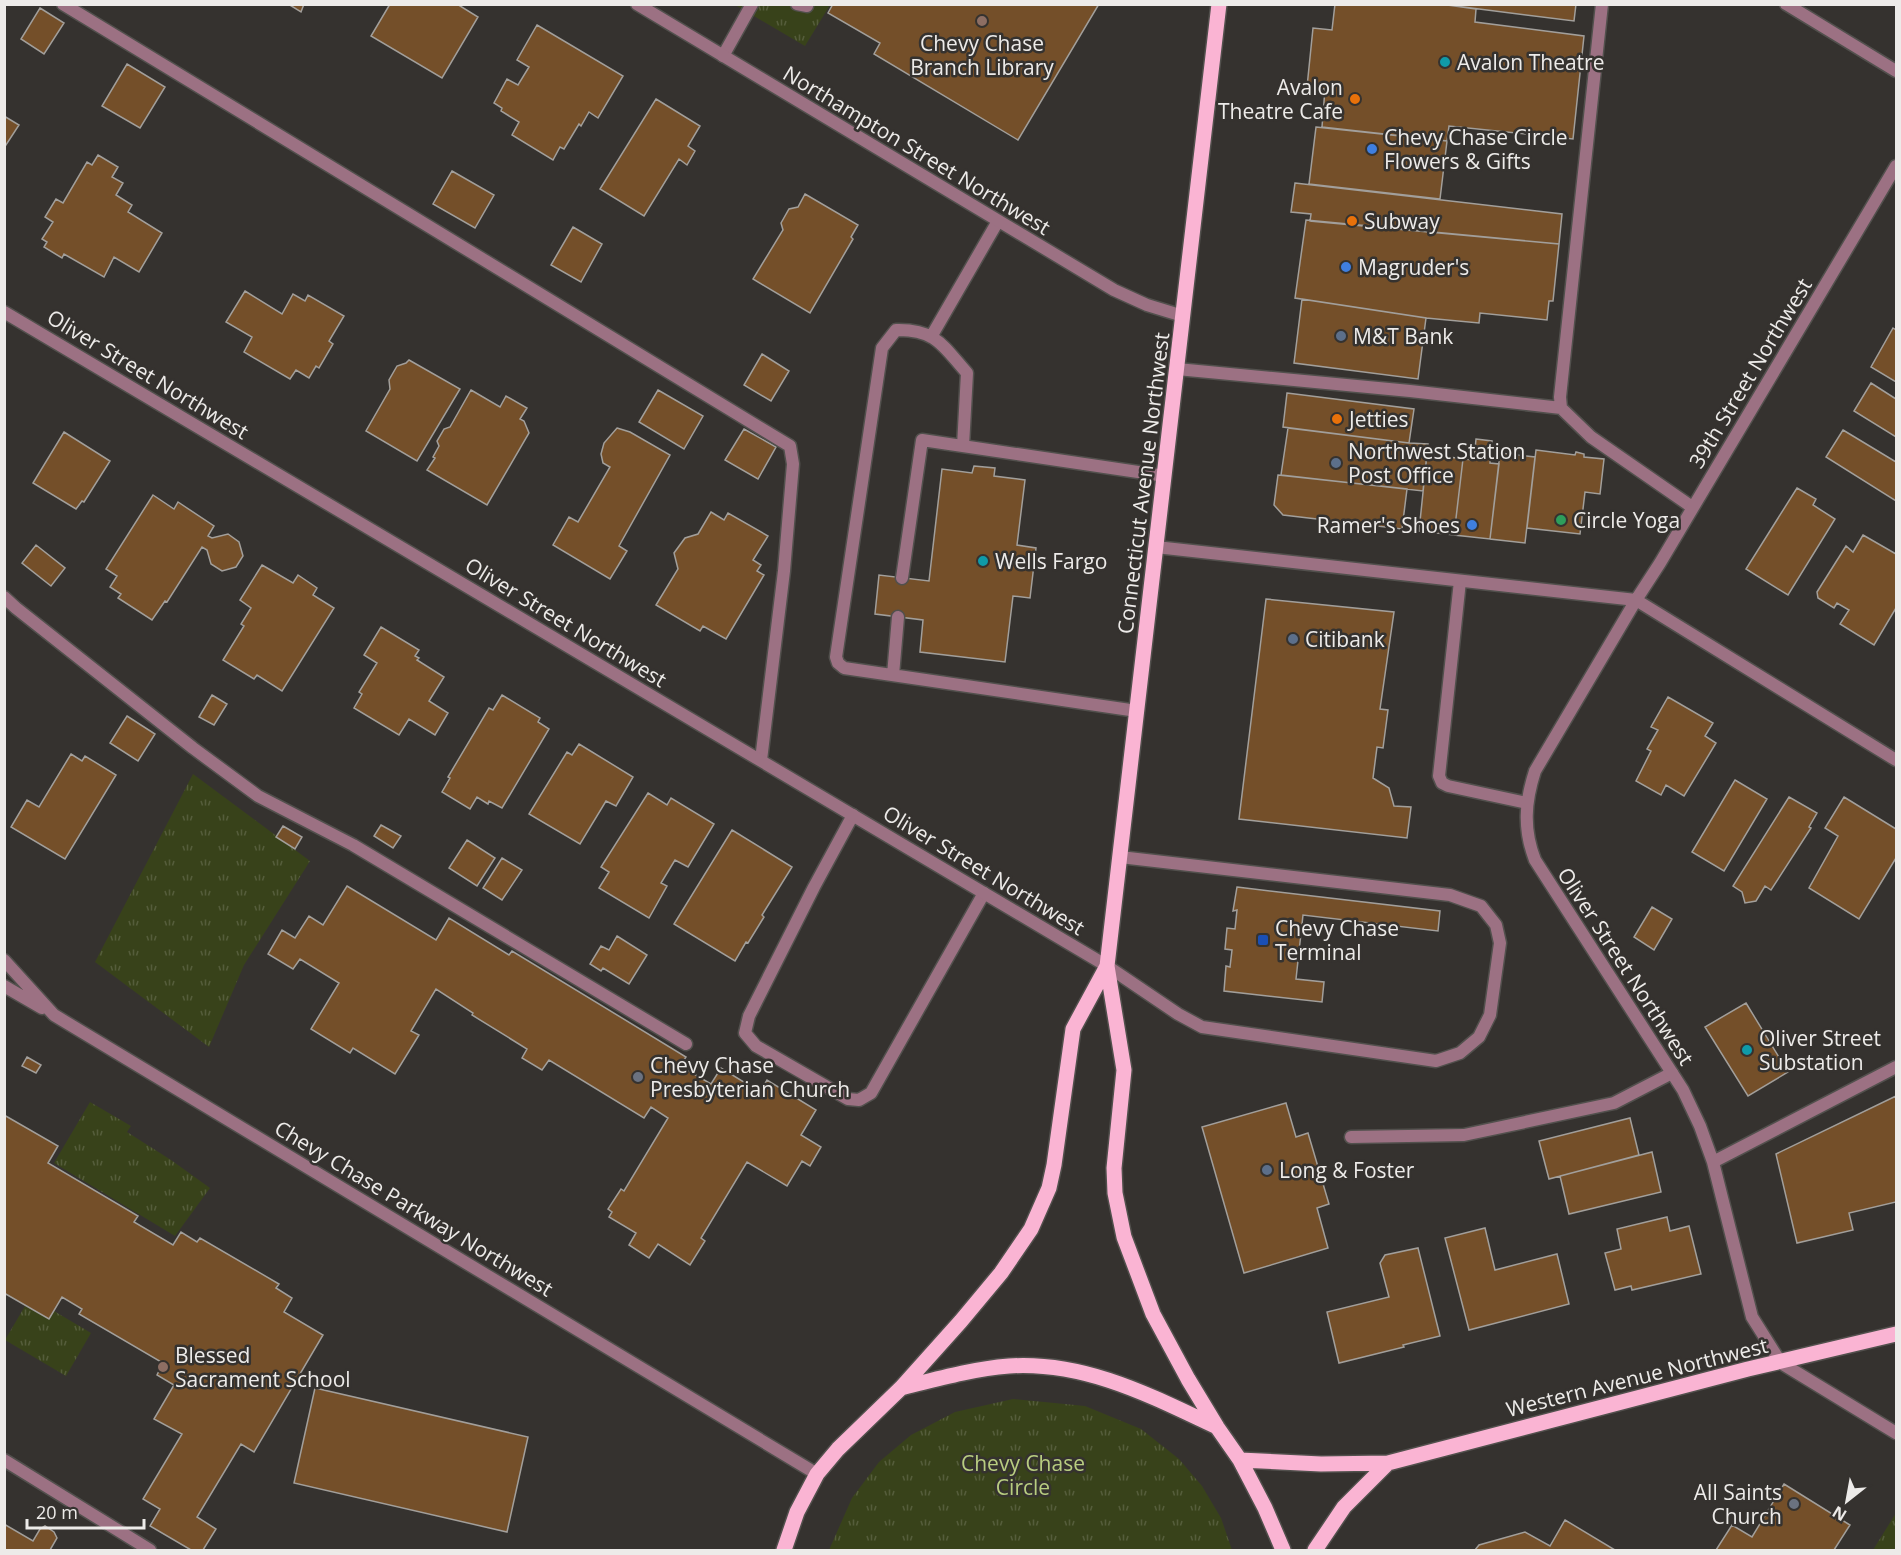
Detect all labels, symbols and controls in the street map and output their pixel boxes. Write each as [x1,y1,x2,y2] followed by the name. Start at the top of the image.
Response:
[975,14,989,28] marker: Chevy Chase Branch Library
[910,29,1054,81] place label: Chevy Chase Branch Library
[1457,48,1604,76] place label: Avalon Theatre
[1438,55,1452,69] marker: Avalon Theatre
[778,59,1056,241] street label: Northampton Street Northwest
[1218,73,1343,125] place label: Avalon Theatre Cafe
[1348,92,1362,106] marker: Avalon Theatre Cafe
[1384,123,1568,175] place label: Chevy Chase Circle Flowers & Gifts
[1365,142,1379,156] marker: Chevy Chase Circle Flowers & Gifts
[1364,207,1440,235] place label: Subway
[1345,214,1359,228] marker: Subway
[1358,253,1469,281] place label: Magruder's
[1339,260,1353,274] marker: Magruder's
[1682,273,1818,473] street label: 39th Street Northwest
[42,303,254,445] street label: Oliver Street Northwest
[1353,322,1453,350] place label: M&T Bank
[1334,329,1348,343] marker: M&T Bank
[1111,331,1175,635] street label: Connecticut Avenue Northwest
[1347,405,1409,433] place label: Jetties
[1330,412,1344,426] marker: Jetties
[1348,437,1525,489] place label: Northwest Station Post Office
[1329,456,1343,470] marker: Northwest Station Post Office
[1573,506,1680,534] place label: Circle Yoga
[1317,511,1460,539] place label: Ramer's Shoes
[1554,513,1568,527] marker: Circle Yoga
[1465,518,1479,532] marker: Ramer's Shoes
[995,547,1107,575] place label: Wells Fargo
[460,551,672,693] street label: Oliver Street Northwest
[976,554,990,568] marker: Wells Fargo
[1305,625,1385,653] place label: Citibank
[1286,632,1300,646] marker: Citibank
[878,799,1090,941] street label: Oliver Street Northwest
[1552,862,1700,1070] street label: Oliver Street Northwest
[1275,914,1399,966] place label: Chevy Chase Terminal
[1256,933,1270,947] marker: Chevy Chase Terminal
[1759,1024,1881,1076] place label: Oliver Street Substation
[1740,1043,1754,1057] marker: Oliver Street Substation
[650,1051,850,1103] place label: Chevy Chase Presbyterian Church
[631,1070,645,1084] marker: Chevy Chase Presbyterian Church
[270,1114,558,1302] street label: Chevy Chase Parkway Northwest
[1279,1156,1415,1184] place label: Long & Foster
[1260,1163,1274,1177] marker: Long & Foster
[1503,1331,1771,1423] street label: Western Avenue Northwest
[175,1341,351,1393] place label: Blessed Sacrament School
[156,1360,170,1374] marker: Blessed Sacrament School
[961,1449,1085,1501] park label: Chevy Chase Circle
[1817,1471,1877,1531] north arrow
[1694,1478,1782,1530] place label: All Saints Church
[27,1492,144,1530] scale bar
[1787,1497,1801,1511] marker: All Saints Church
[36,1500,78,1524] text: 20 m
[1828,1501,1851,1527] text: N

